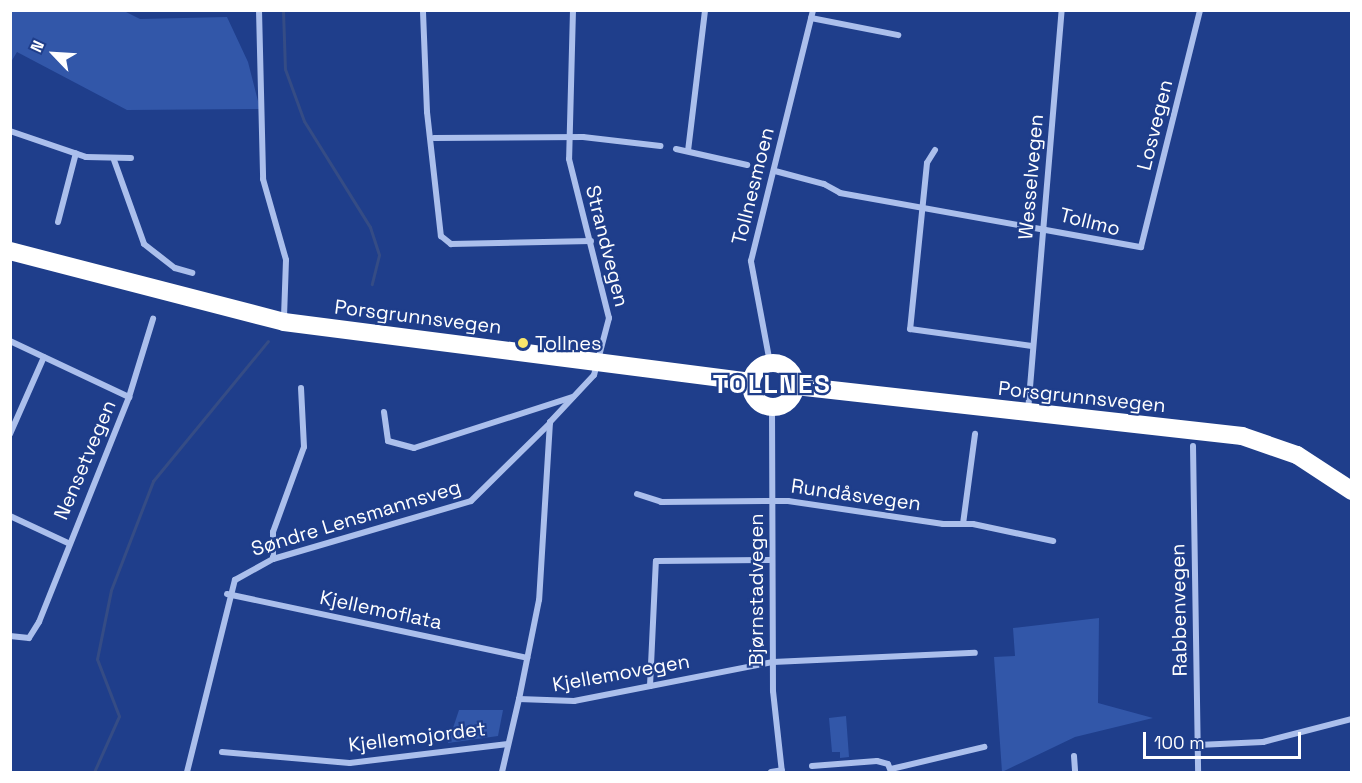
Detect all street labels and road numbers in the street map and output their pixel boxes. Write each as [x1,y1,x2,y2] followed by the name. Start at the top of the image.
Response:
[1132,77,1178,173] street label: Losvegen
[1014,113,1048,241] street label: Wesselvegen
[727,125,779,247] street label: Tollnesmoen
[580,183,634,309] street label: Strandvegen
[1057,203,1123,241] street label: Tollmo
[333,295,503,339] street label: Porsgrunnsvegen
[997,376,1167,418] street label: Porsgrunnsvegen
[49,397,121,523] street label: Nensetvegen
[790,474,922,516] street label: Rundåsvegen
[248,475,464,561] street label: Søndre Lensmannsveg
[744,513,768,667] street label: Bjørnstadvegen
[1166,543,1192,677] street label: Rabbenvegen
[318,585,444,635] street label: Kjellemoflata
[551,649,691,697] street label: Kjellemovegen
[347,717,487,757] street label: Kjellemojordet

